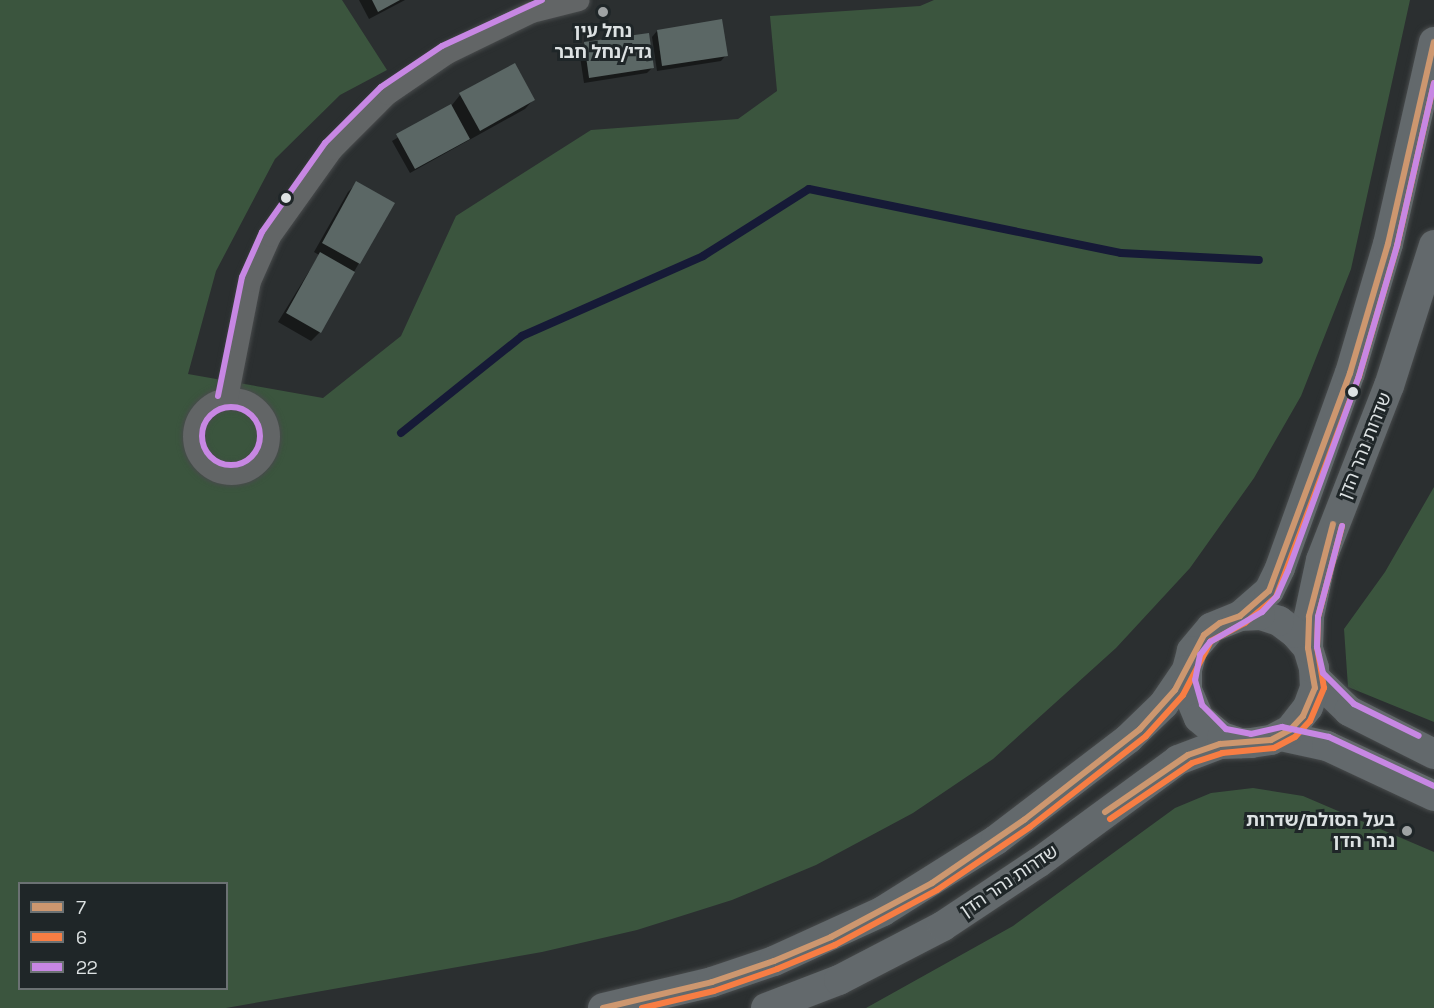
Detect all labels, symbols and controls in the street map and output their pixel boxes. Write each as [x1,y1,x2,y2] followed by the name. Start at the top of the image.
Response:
[596,5,610,19] marker: נחל עין גדי/נחל חבר
[554,21,652,63] place label: נחל עין גדי/נחל חבר
[280,192,292,204] unlabelled marker
[1347,386,1359,398] unlabelled marker
[1334,390,1396,502] street label: שדרות נהר הדן
[1246,810,1395,852] place label: בעל הסולם/שדרות נהר הדן
[1400,824,1414,838] marker: בעל הסולם/שדרות נהר הדן
[956,840,1062,922] street label: שדרות נהר הדן
[18,882,228,990] legend
[76,896,86,919] text: 7
[76,926,87,949] text: 6
[76,956,98,979] text: 22

